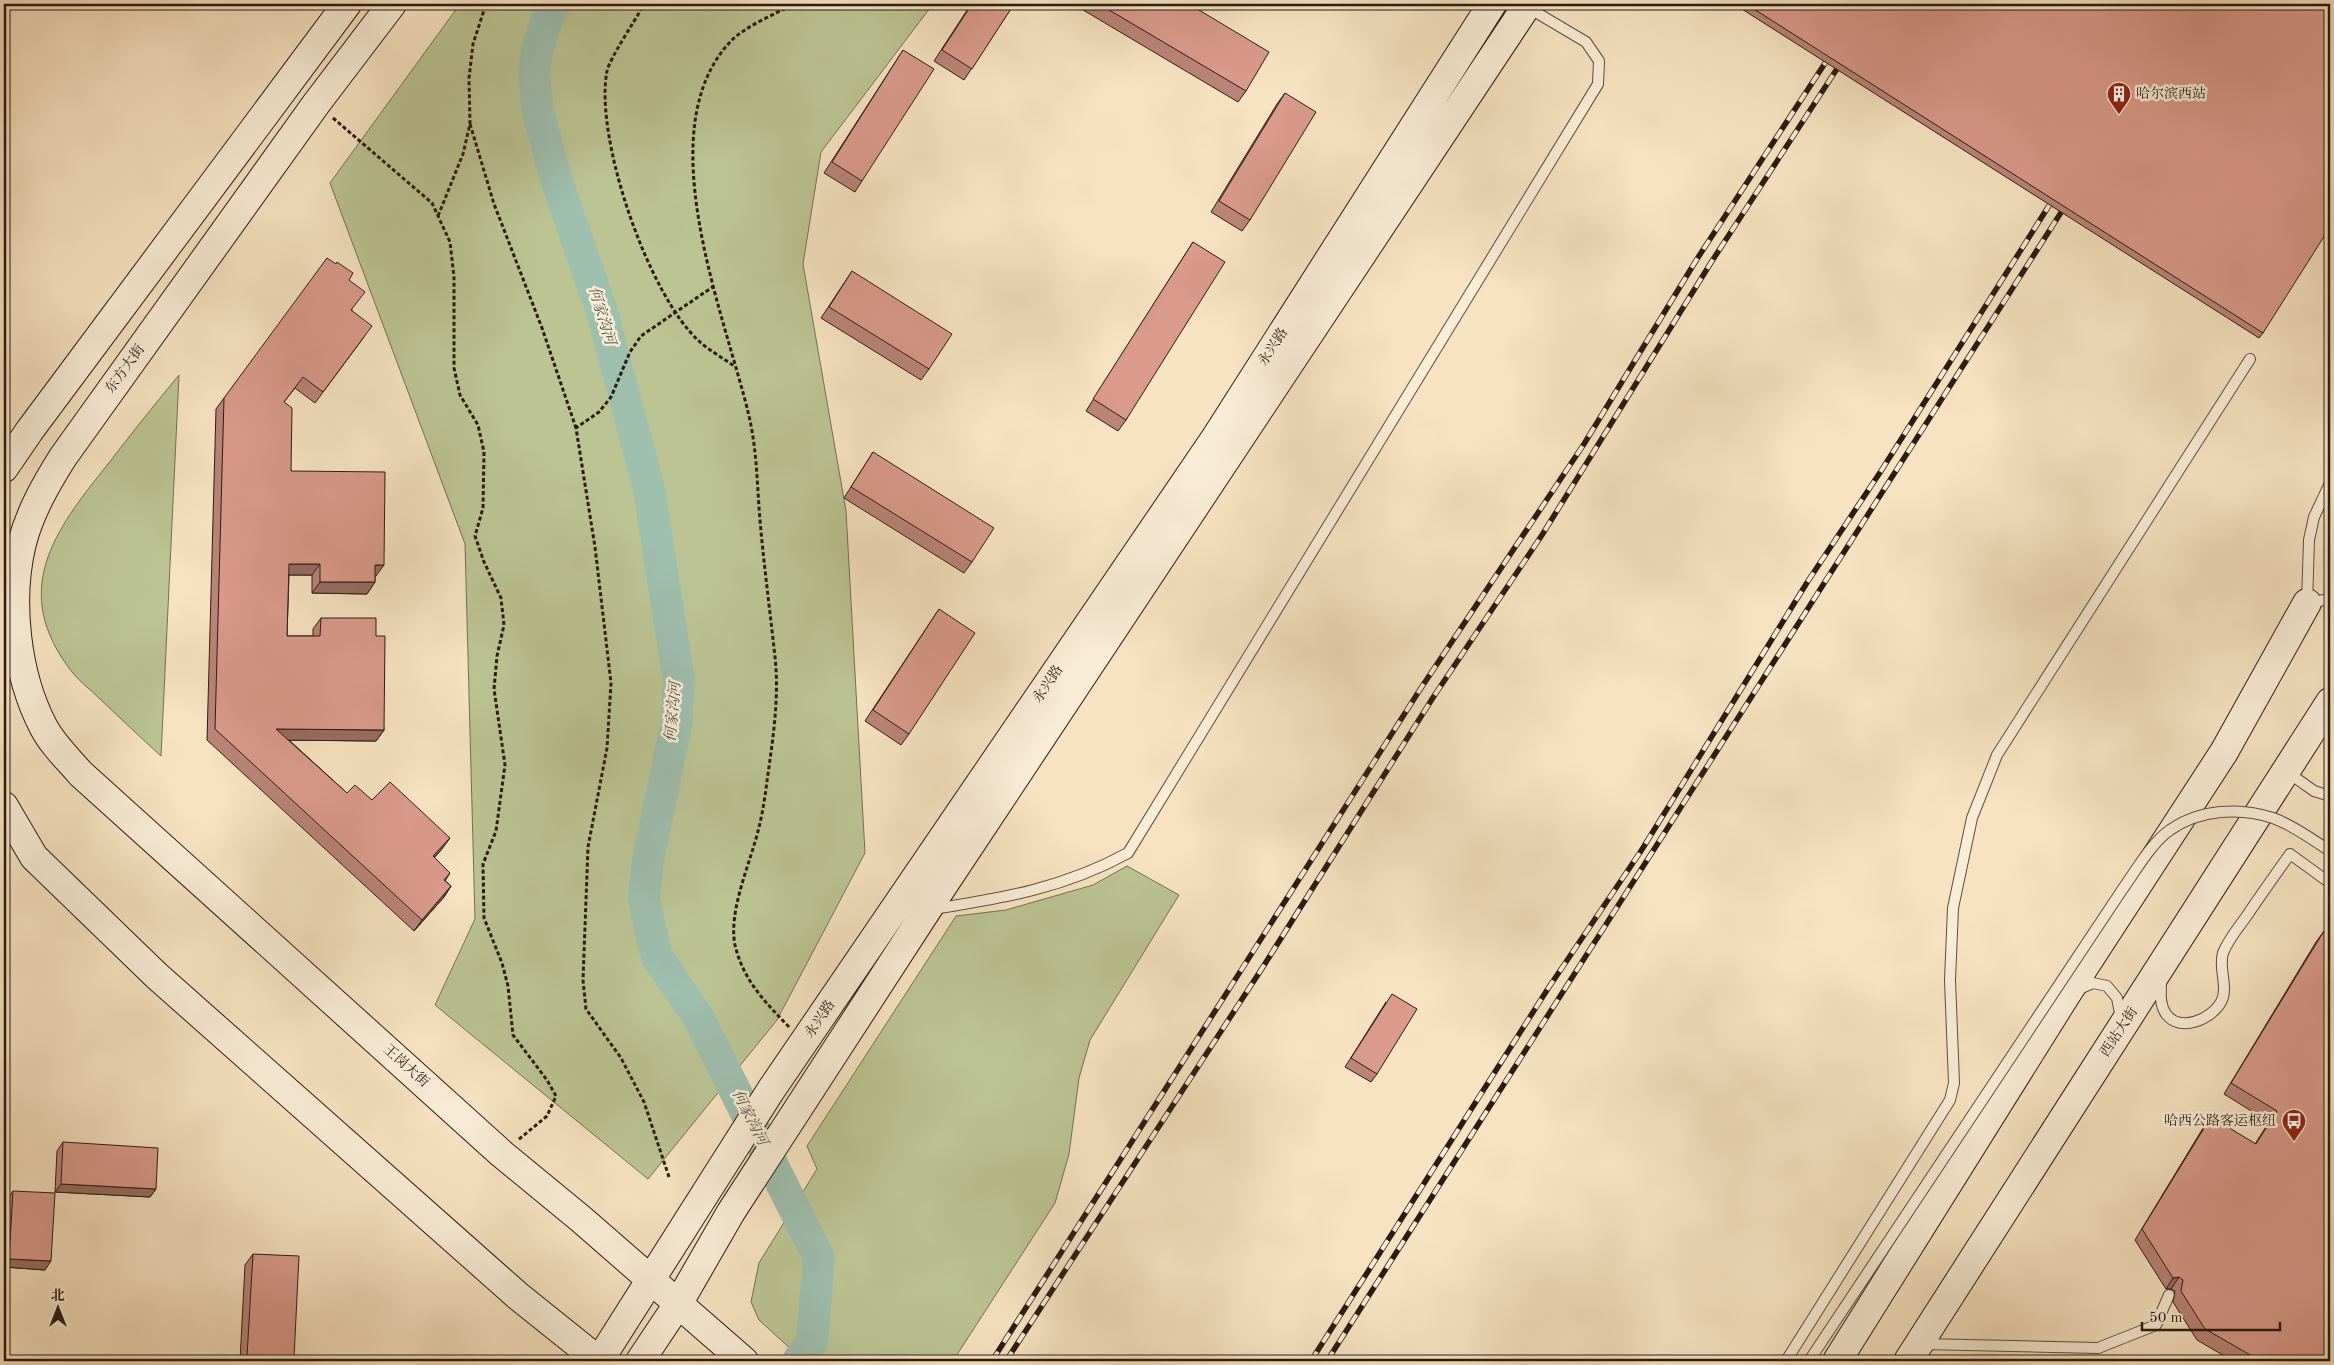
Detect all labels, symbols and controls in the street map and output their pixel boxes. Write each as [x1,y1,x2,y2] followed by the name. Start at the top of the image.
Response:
[2106,81,2132,115] building icon: 哈尔滨西站
[2136,86,2206,101] place label: 哈尔滨西站
[585,285,620,350] water label: 何家沟河
[1255,325,1290,368] street label: 永兴路
[102,342,147,396] street label: 东方大街
[1030,662,1066,705] street label: 永兴路
[662,678,684,743] water label: 何家沟河
[802,997,838,1040] street label: 永兴路
[2097,1004,2140,1059] street label: 西站大街
[381,1041,432,1090] street label: 王岗大街
[729,1087,772,1151] water label: 何家沟河
[2281,1108,2307,1142] bus stop icon: 哈西公路客运枢纽
[2164,1113,2276,1128] place label: 哈西公路客运枢纽
[32,1282,82,1332] north arrow
[51,1288,65,1303] text: 北
[2142,1300,2279,1332] scale bar
[2149,1311,2183,1326] text: 50 m

